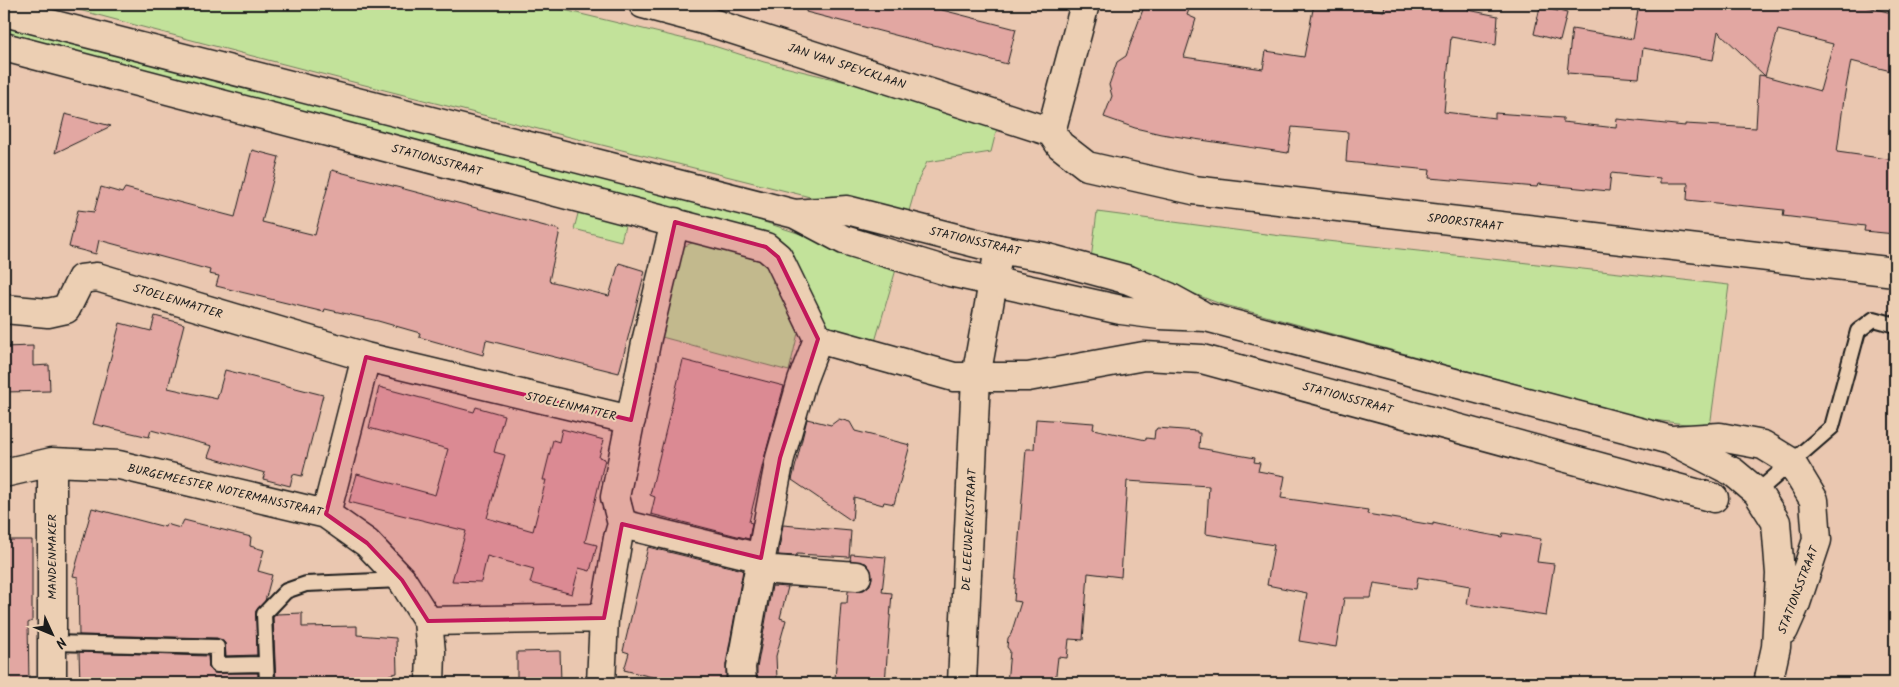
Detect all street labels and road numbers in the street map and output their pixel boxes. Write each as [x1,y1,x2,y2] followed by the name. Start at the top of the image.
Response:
[786,38,908,94] street label: JAN VAN SPEYCKLAAN
[390,139,486,182] street label: STATIONSSTRAAT
[1426,208,1505,237] street label: SPOORSTRAAT
[927,222,1024,262] street label: STATIONSSTRAAT
[131,279,225,324] street label: STOELENMATTER
[1301,377,1397,420] street label: STATIONSSTRAAT
[524,387,618,426] street label: STOELENMATTER
[126,459,326,523] street label: BURGEMEESTER NOTERMANSSTRAAT
[957,467,982,592] street label: DE LEEUWERIKSTRAAT
[43,514,62,600] street label: MANDENMAKER
[1773,542,1825,637] street label: STATIONSSTRAAT

